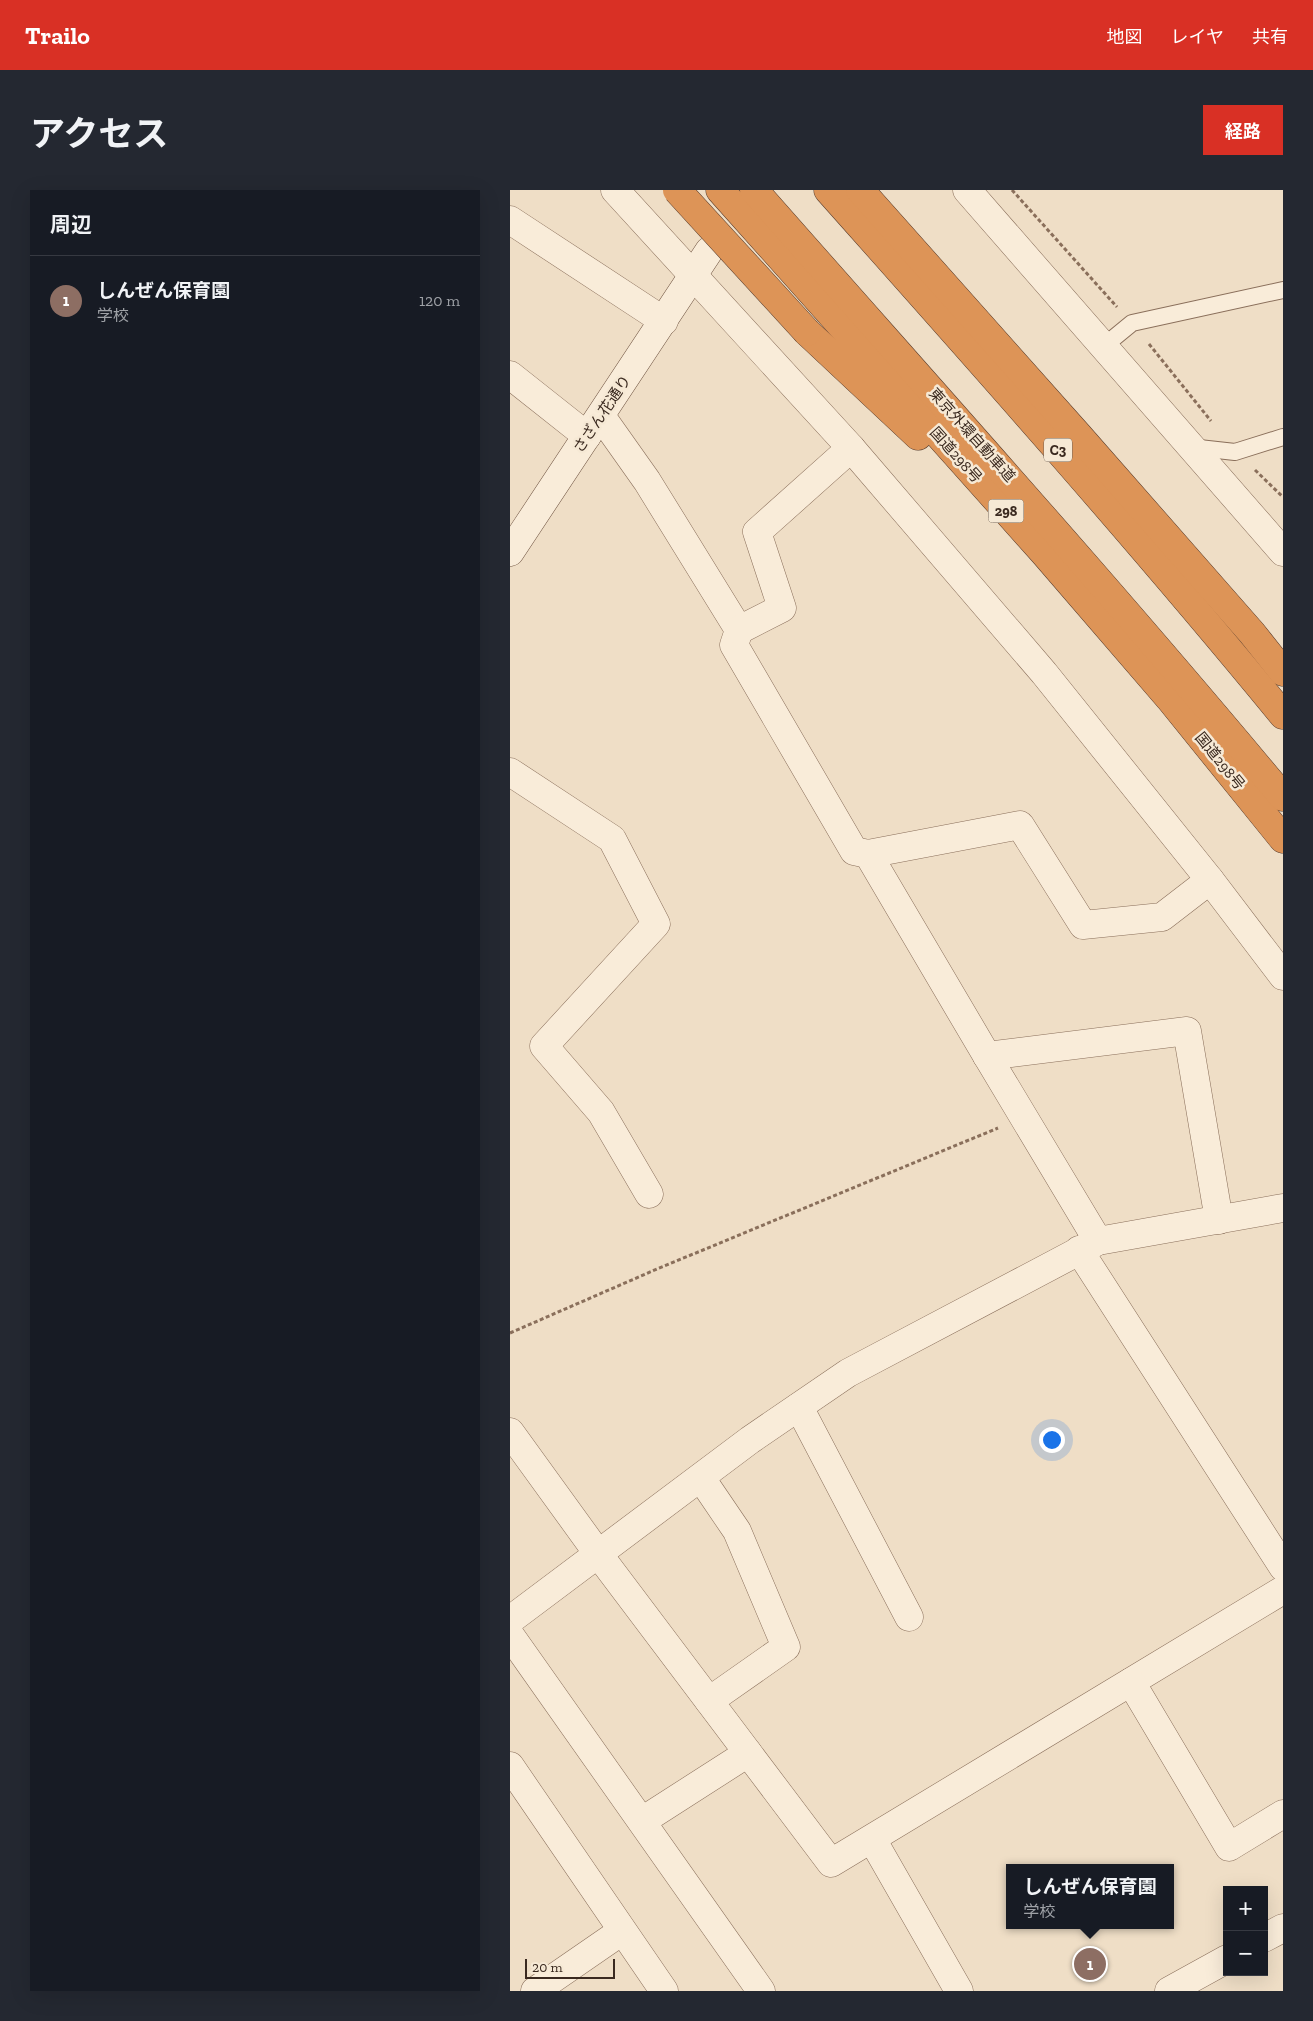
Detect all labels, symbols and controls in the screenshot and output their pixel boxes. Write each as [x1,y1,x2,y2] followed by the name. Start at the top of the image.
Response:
[25,21,90,50] text: Trailo
[1107,26,1143,48] text: 地図
[1171,26,1224,48] text: レイヤ
[1252,26,1288,48] text: 共有
[1203,105,1283,155] button: 経路
[30,113,168,155] text: アクセス
[50,212,92,237] text: 周辺
[97,279,230,302] text: しんぜん保育園
[63,291,69,310] text: 1
[419,291,460,310] text: 120 m
[97,306,129,325] text: 学校
[569,372,635,456] street label: さざん花通り
[925,384,1019,486] street label: 東京外環自動車道
[926,423,986,487] street label: 国道298号
[1044,438,1072,462] road number: C3
[988,500,1024,522] road number: 298
[1191,729,1249,793] street label: 国道298号
[1039,1427,1065,1453] your location
[1006,1864,1174,1929] popup
[1023,1875,1157,1898] text: しんぜん保育園
[1223,1886,1268,1976] map controls
[1223,1886,1268,1931] button: +
[1023,1902,1056,1921] text: 学校
[1223,1931,1268,1976] button: −
[1074,1945,1106,1983] pin: 1
[525,1956,615,1979] scale bar
[532,1959,563,1976] text: 20 m

